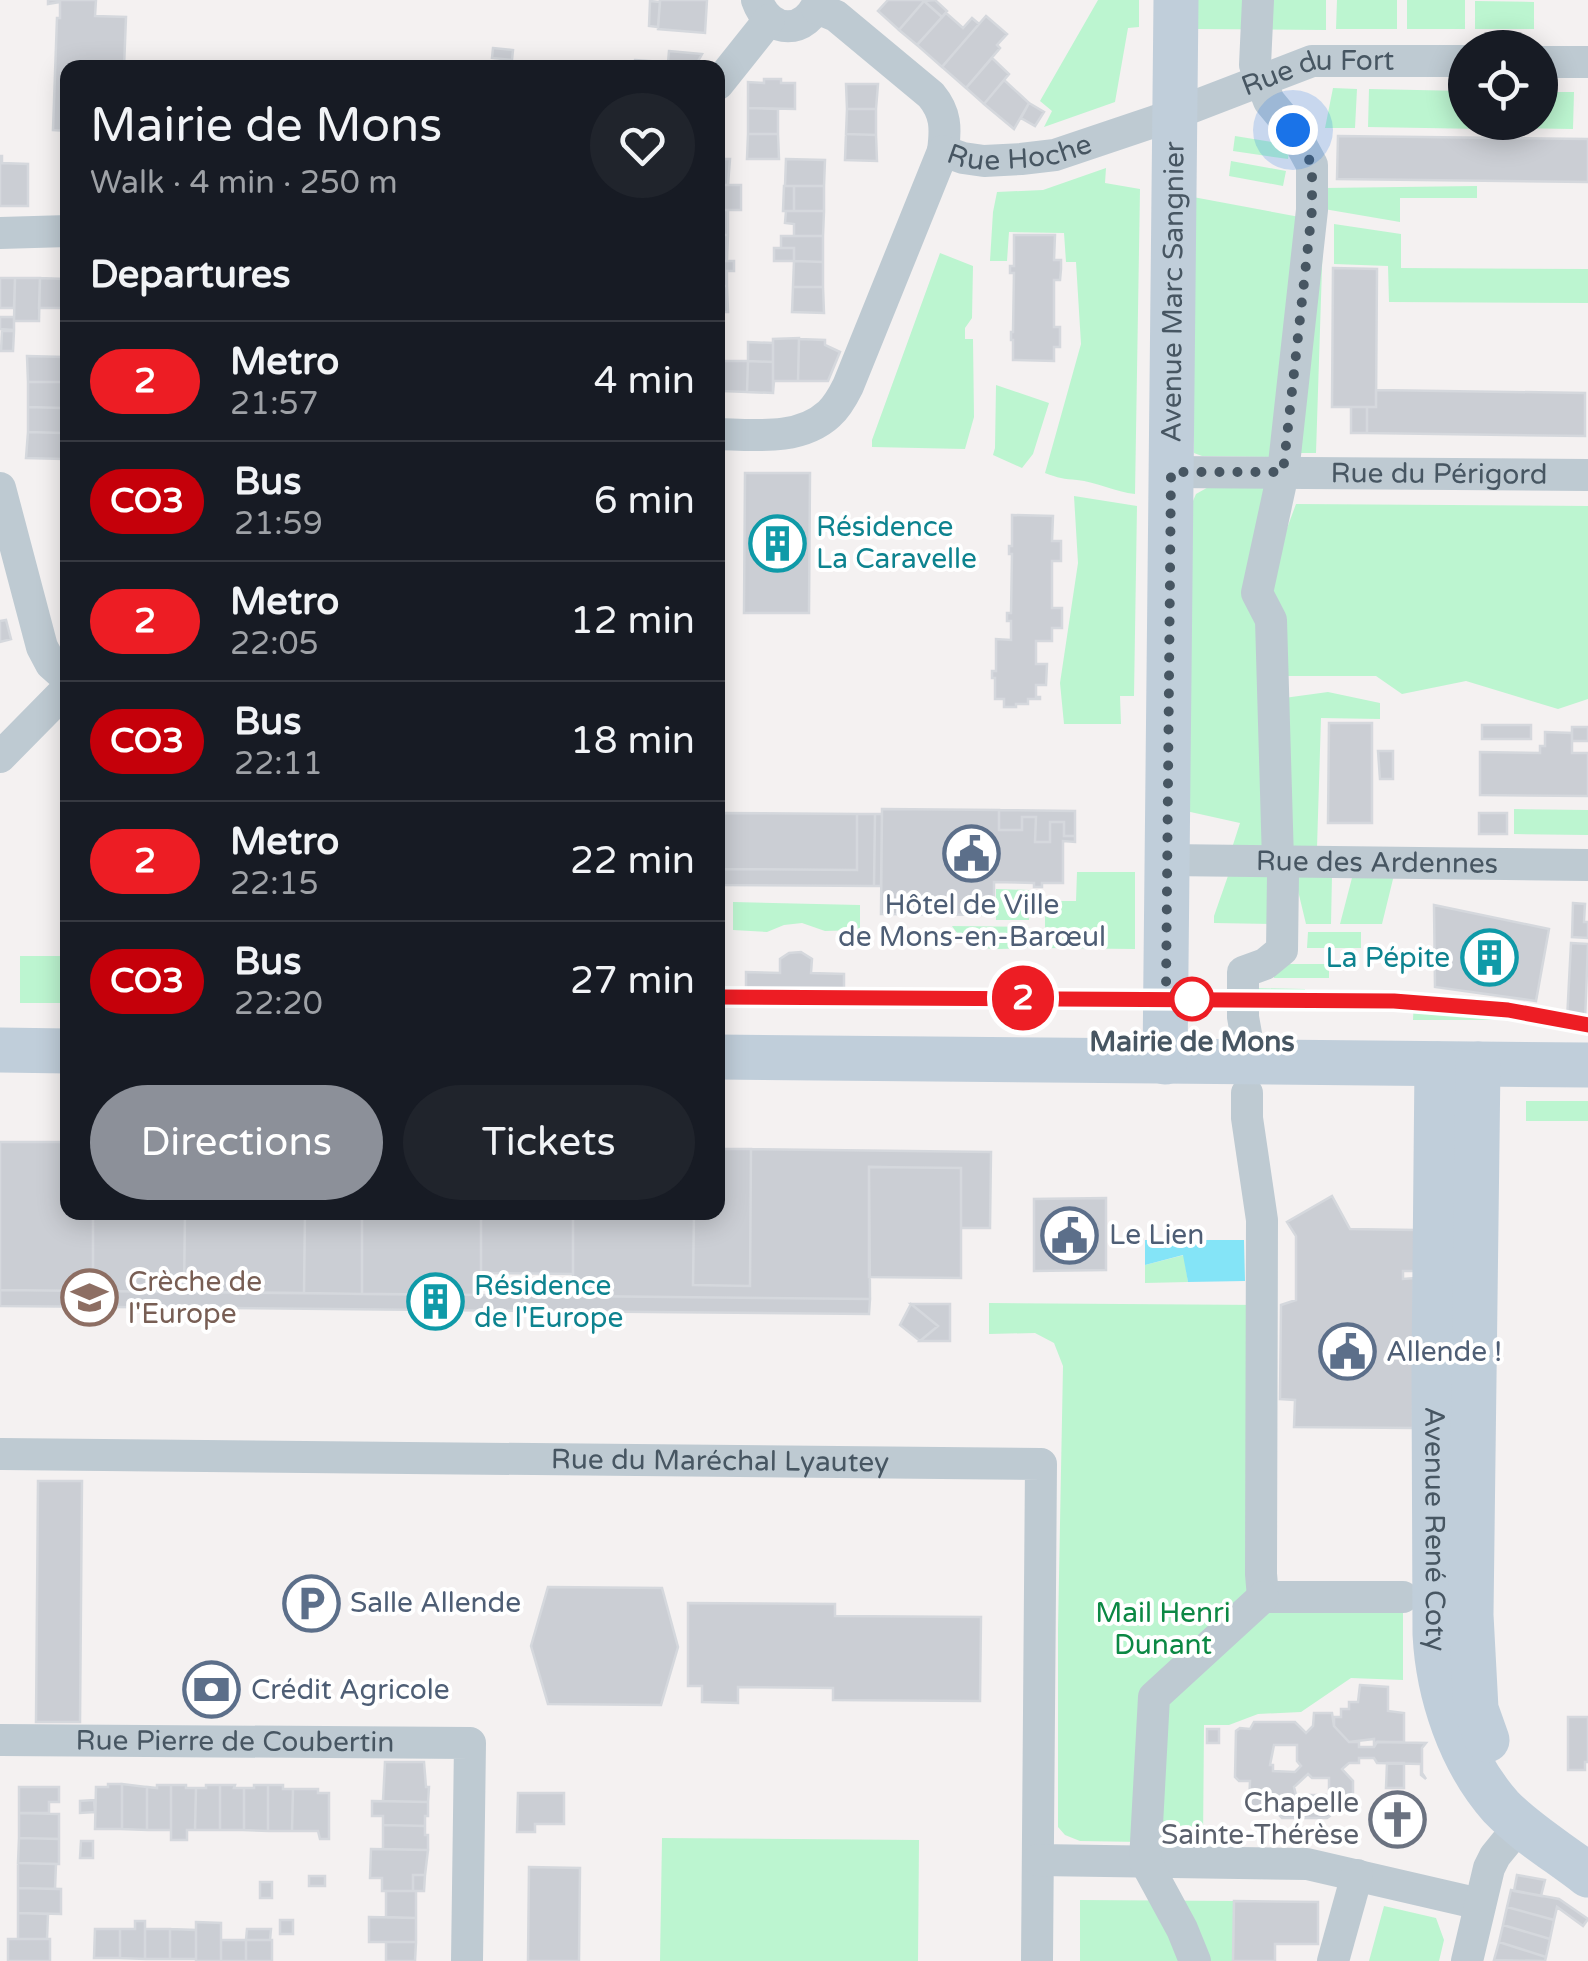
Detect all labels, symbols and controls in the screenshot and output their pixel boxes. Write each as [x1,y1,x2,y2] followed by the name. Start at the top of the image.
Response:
[1448,30,1558,140] map controls
[1448,30,1558,140] button: locate
[1237,44,1395,104] street label: Rue du Fort
[590,93,695,198] button: heart
[90,97,442,155] text: Mairie de Mons
[1268,105,1318,155] your location
[943,127,1096,178] street label: Rue Hoche
[1154,141,1192,443] street label: Avenue Marc Sangnier
[90,164,398,202] text: Walk · 4 min · 250 m
[90,252,291,298] text: Departures
[230,339,339,385] text: Metro
[594,358,695,404] text: 4 min
[134,360,156,402] text: 2
[230,385,319,423] text: 21:57
[1330,456,1548,492] street label: Rue du Périgord
[234,459,301,505] text: Bus
[594,478,695,524] text: 6 min
[110,480,184,522] text: CO3
[234,505,323,543] text: 21:59
[816,510,977,576] place label: Résidence La Caravelle
[747,513,807,573] building icon: Résidence La Caravelle
[230,579,339,625] text: Metro
[570,598,695,644] text: 12 min
[134,600,156,642] text: 2
[230,625,319,663] text: 22:05
[234,699,301,745] text: Bus
[570,718,695,764] text: 18 min
[110,720,184,762] text: CO3
[234,745,323,783] text: 22:11
[230,819,339,865] text: Metro
[942,824,1002,884] public building icon: Hôtel de Ville de Mons-en-Barœul
[570,838,695,884] text: 22 min
[134,840,156,882] text: 2
[1256,844,1498,881] street label: Rue des Ardennes
[230,865,319,903] text: 22:15
[838,888,1106,954] place label: Hôtel de Ville de Mons-en-Barœul
[1459,928,1519,988] building icon: La Pépite
[234,939,301,985] text: Bus
[1326,941,1450,975] place label: La Pépite
[570,958,695,1004] text: 27 min
[110,960,184,1002] text: CO3
[990,966,1056,1030] line badge: 2
[1012,977,1034,1019] text: 2
[1171,978,1213,1020] marker: Mairie de Mons
[234,985,323,1023] text: 22:20
[1089,1025,1295,1059] place label: Mairie de Mons
[90,1085,383,1200] button: Directions
[403,1085,695,1200] button: Tickets
[1040,1205,1100,1265] public building icon: Le Lien
[1109,1218,1204,1252] place label: Le Lien
[128,1265,262,1331] place label: Crèche de l'Europe
[59,1268,119,1328] school or university icon: Crèche de l'Europe
[474,1269,623,1335] place label: Résidence de l'Europe
[405,1272,465,1332] building icon: Résidence de l'Europe
[1317,1322,1377,1382] public building icon: Allende !
[1386,1335,1502,1369] place label: Allende !
[1417,1406,1453,1653] street label: Avenue René Coty
[551,1442,889,1480] street label: Rue du Maréchal Lyautey
[281,1573,341,1633] parking icon: Salle Allende
[350,1586,521,1620] place label: Salle Allende
[1095,1596,1231,1662] park label: Mail Henri Dunant
[182,1660,242,1720] bank icon: Crédit Agricole
[251,1673,450,1707] place label: Crédit Agricole
[76,1723,394,1760] street label: Rue Pierre de Coubertin
[1161,1786,1359,1852] place label: Chapelle Sainte-Thérèse
[1368,1789,1428,1849] church icon: Chapelle Sainte-Thérèse

